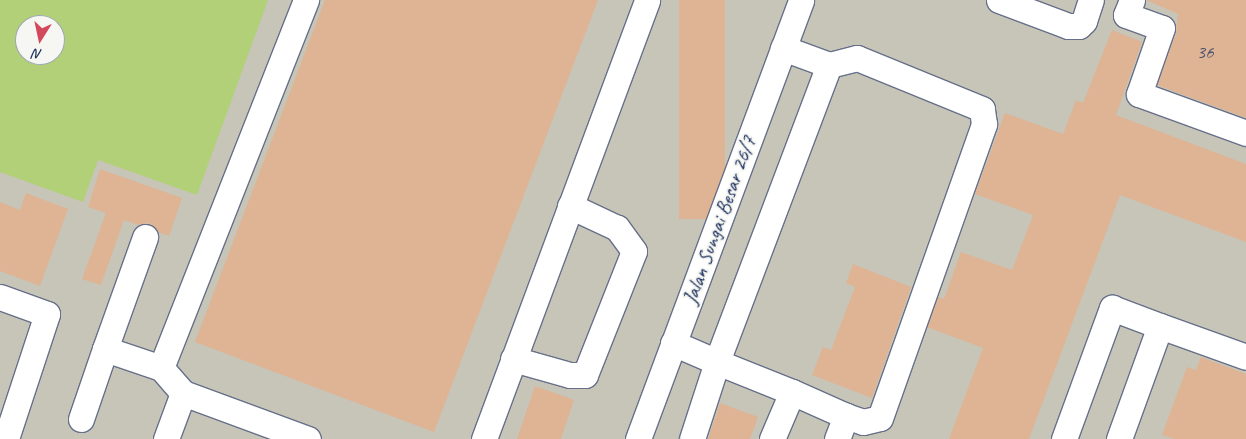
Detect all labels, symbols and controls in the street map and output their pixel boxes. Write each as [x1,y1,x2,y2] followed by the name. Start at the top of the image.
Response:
[15,15,65,65] north arrow
[1196,42,1214,64] house number: 36
[32,45,43,63] text: N
[677,133,761,307] street label: Jalan Sungai Besar 26/7

